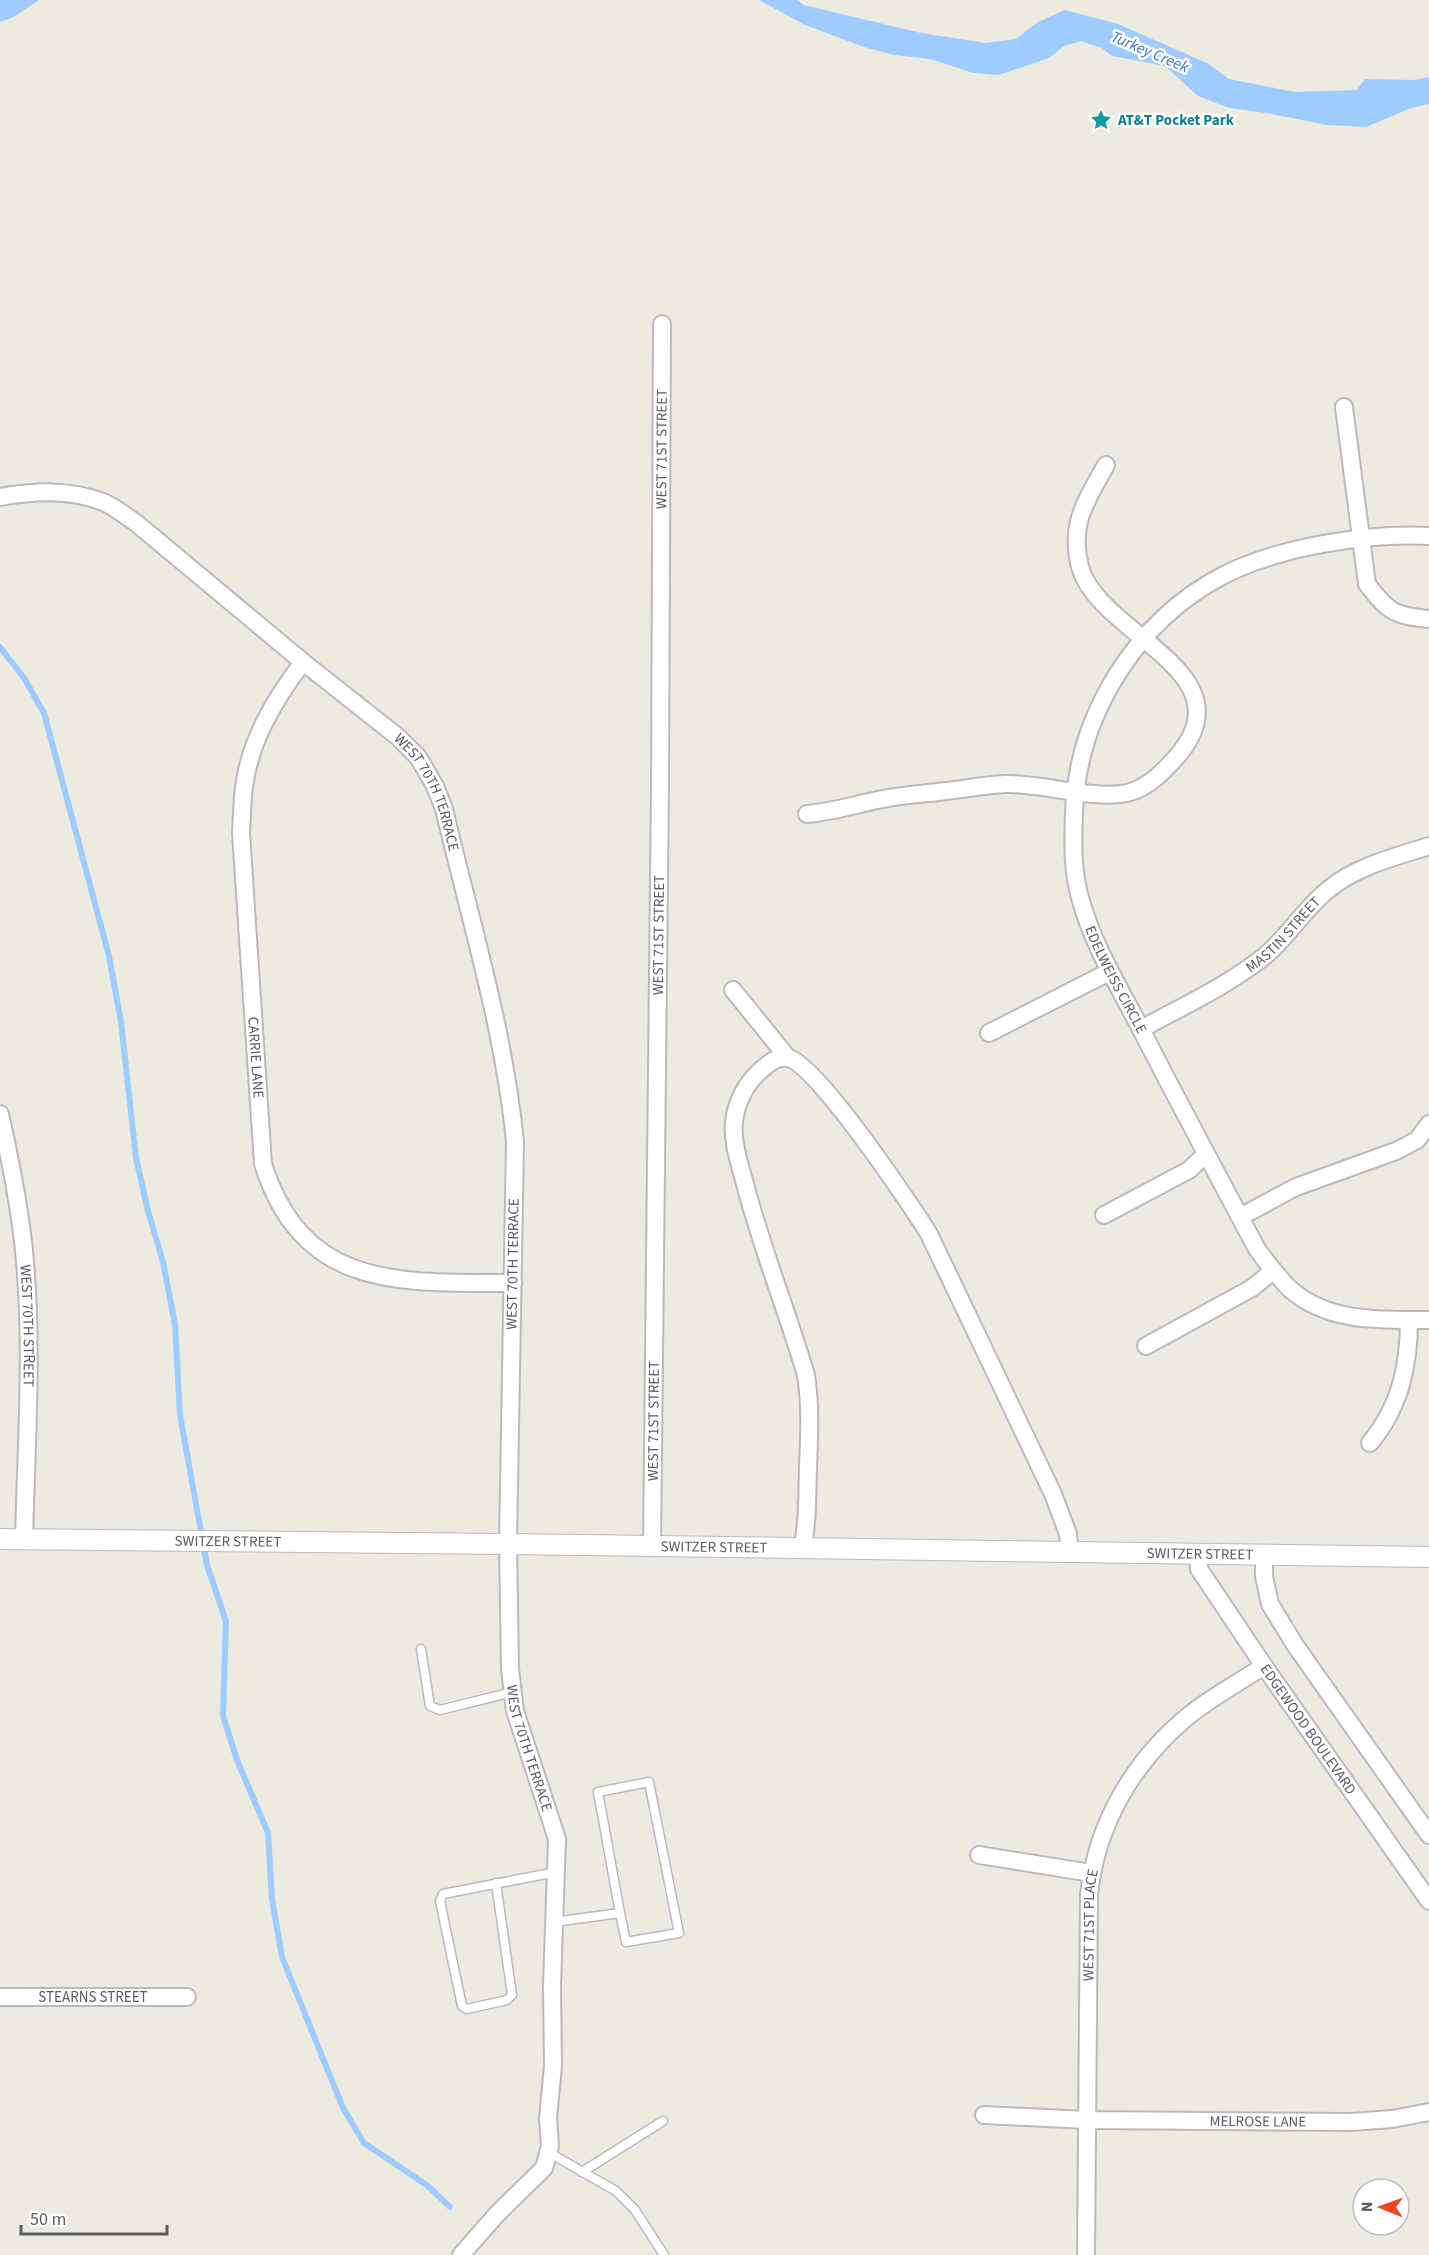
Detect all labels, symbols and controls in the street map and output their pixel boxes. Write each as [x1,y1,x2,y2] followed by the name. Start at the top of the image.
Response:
[1108,26,1193,78] water label: Turkey Creek
[1089,108,1113,132] place icon: AT&T Pocket Park
[1117,110,1235,131] place label: AT&T Pocket Park
[651,389,672,509] street label: WEST 71ST STREET
[389,728,464,854] street label: WEST 70TH TERRACE
[647,875,670,995] street label: WEST 71ST STREET
[1241,892,1325,978] street label: MASTIN STREET
[1080,923,1152,1037] street label: EDELWEISS CIRCLE
[243,1016,269,1099] street label: CARRIE LANE
[501,1198,525,1330] street label: WEST 70TH TERRACE
[15,1264,39,1387] street label: WEST 70TH STREET
[642,1361,664,1481] street label: WEST 71ST STREET
[175,1530,281,1552] street label: SWITZER STREET
[660,1536,767,1558] street label: SWITZER STREET
[1146,1543,1253,1565] street label: SWITZER STREET
[1255,1660,1362,1799] street label: EDGEWOOD BOULEVARD
[501,1683,558,1814] street label: WEST 70TH TERRACE
[1078,1867,1103,1981] street label: WEST 71ST PLACE
[38,1987,148,2008] street label: STEARNS STREET
[1209,2110,1306,2132] street label: MELROSE LANE
[1351,2177,1411,2237] north arrow
[21,2198,166,2236] scale bar
[1356,2201,1378,2212] text: N
[30,2207,66,2232] text: 50 m

